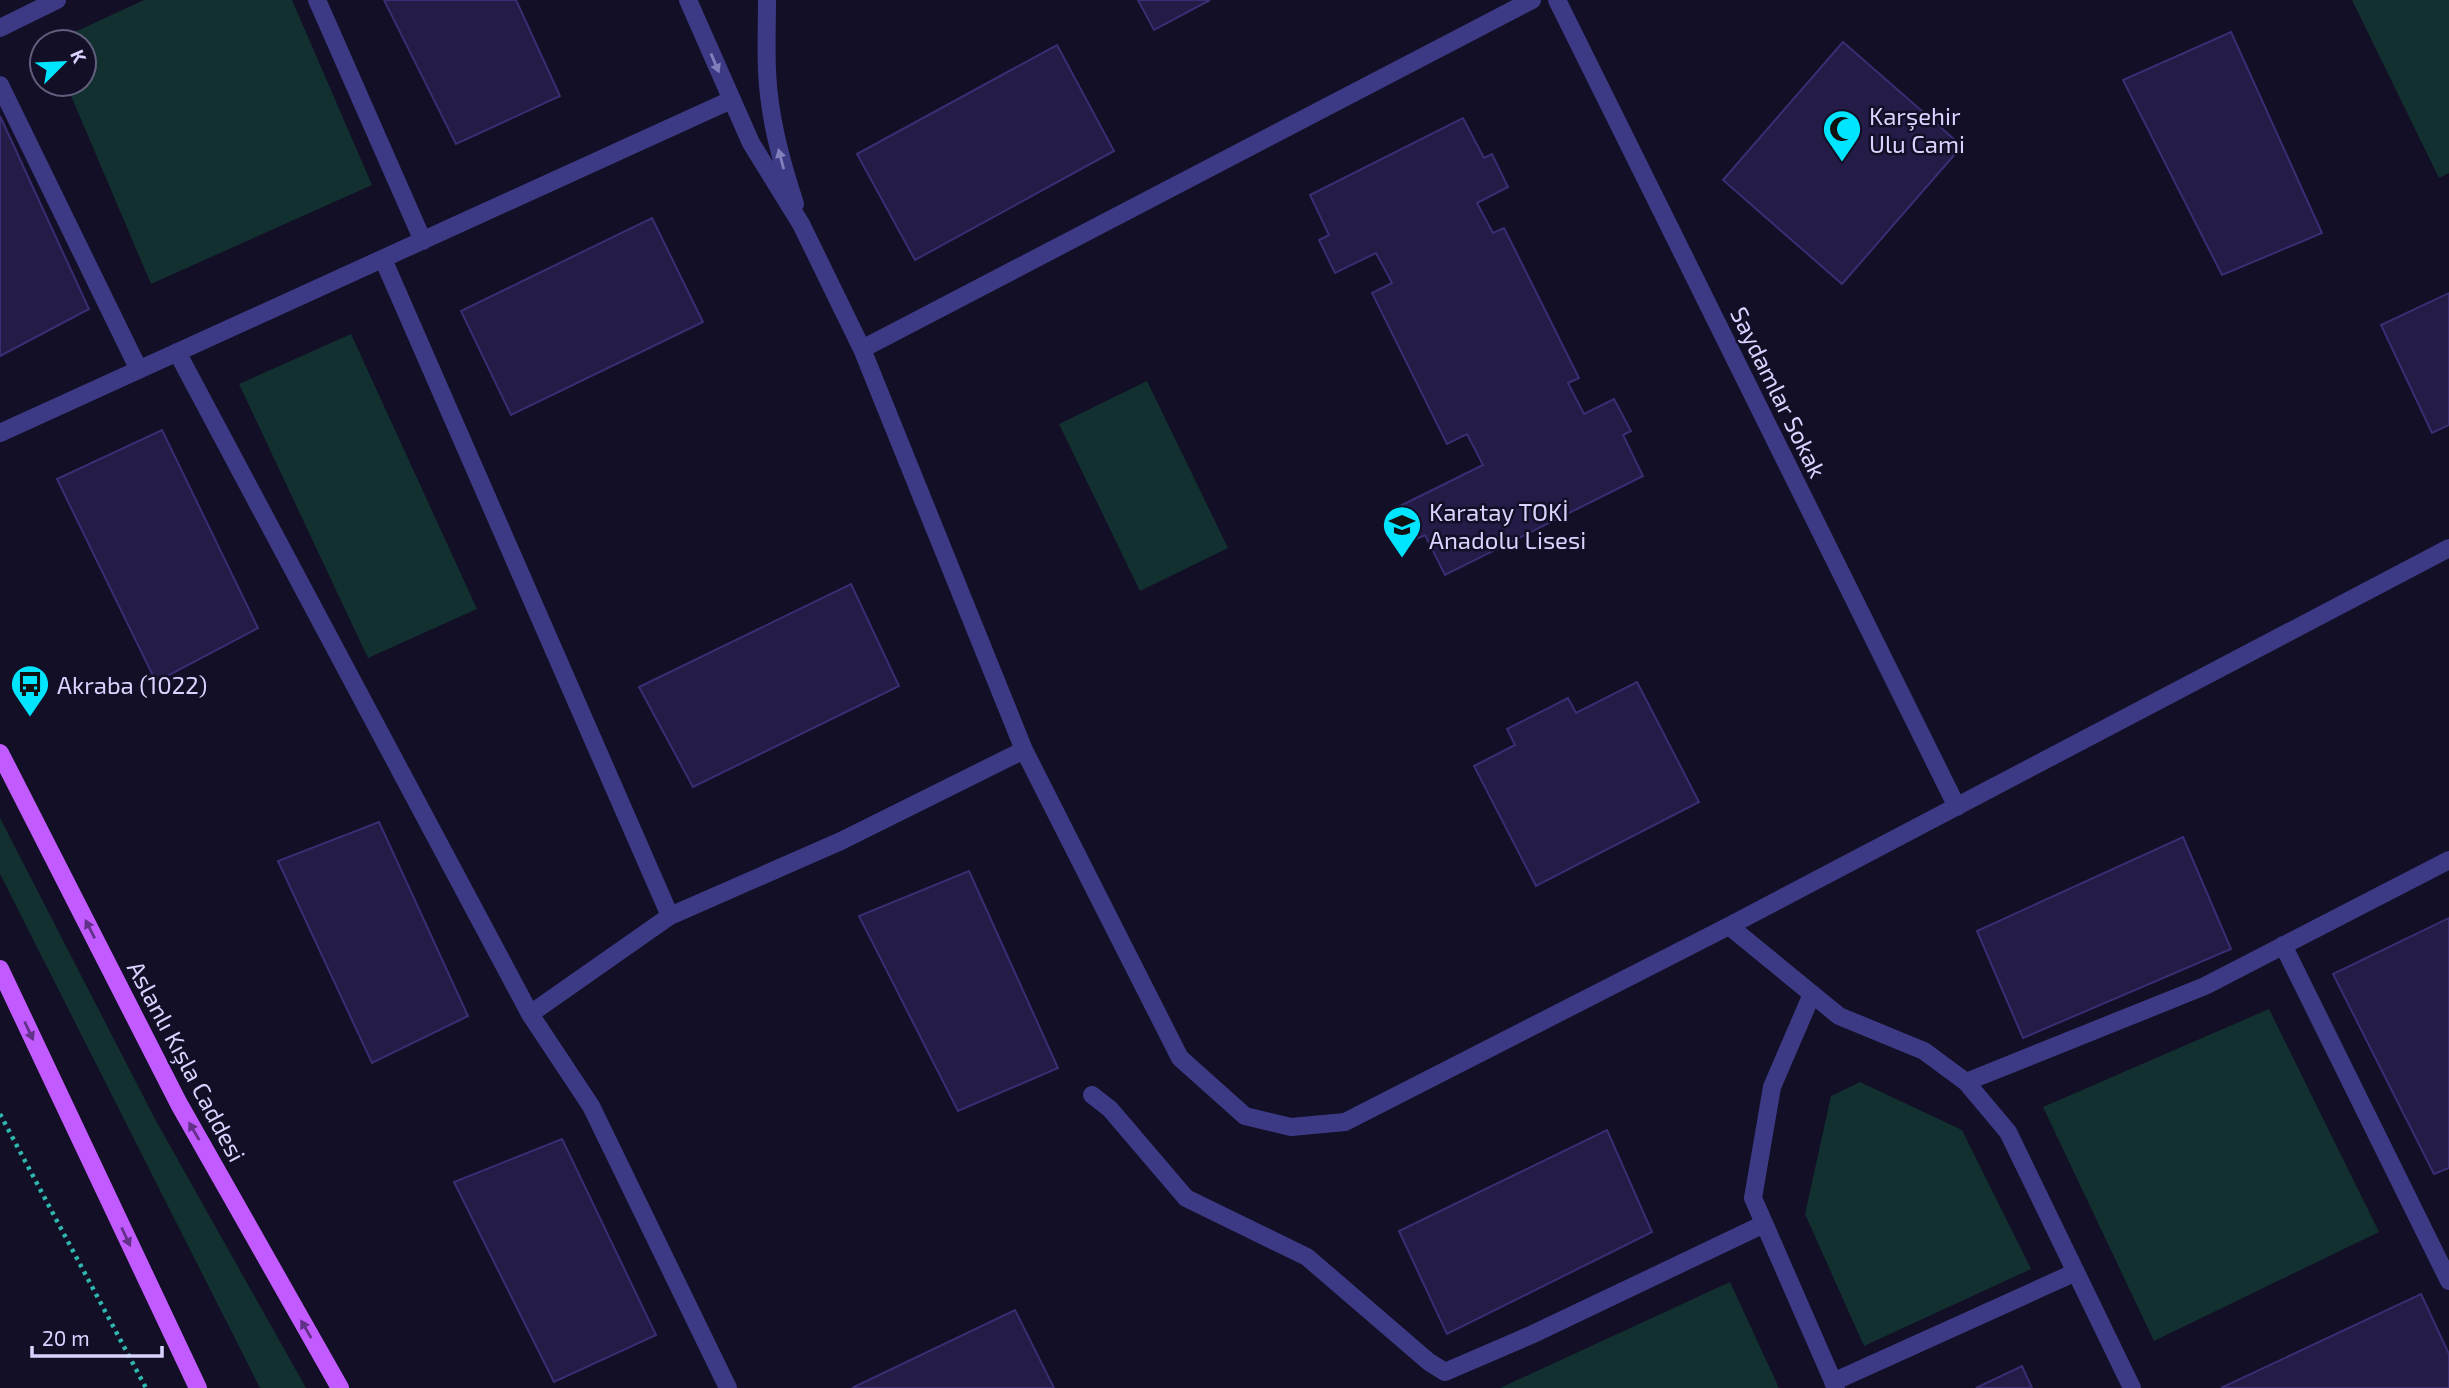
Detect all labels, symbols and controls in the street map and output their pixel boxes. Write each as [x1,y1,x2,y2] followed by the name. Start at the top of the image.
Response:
[28,28,98,98] north arrow
[66,46,92,66] text: K
[709,53,721,73] one-way arrow
[1869,101,1965,158] place label: Karşehir Ulu Cami
[1821,108,1863,163] mosque icon: Karşehir Ulu Cami
[775,148,786,170] one-way arrow
[1725,302,1833,482] street label: Saydamlar Sokak
[1429,497,1586,554] place label: Karatay TOKİ Anadolu Lisesi
[1381,504,1423,559] school or university icon: Karatay TOKİ Anadolu Lisesi
[9,663,51,718] bus stop icon: Akraba (1022)
[57,670,207,699] place label: Akraba (1022)
[84,918,96,938] one-way arrow
[121,956,252,1167] street label: Aslanlı Kışla Caddesi
[23,1021,35,1041] one-way arrow
[188,1121,200,1140] one-way arrow
[121,1226,132,1247] one-way arrow
[32,1314,161,1358] scale bar
[300,1319,312,1338] one-way arrow
[42,1325,90,1350] text: 20 m

